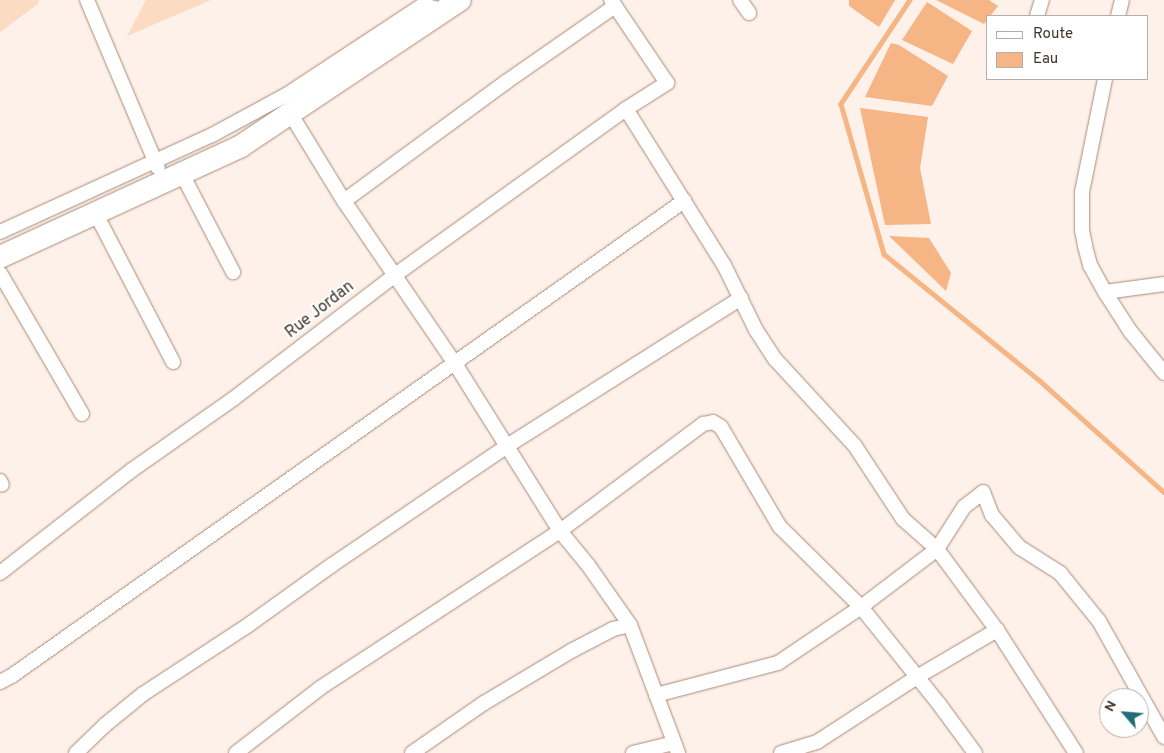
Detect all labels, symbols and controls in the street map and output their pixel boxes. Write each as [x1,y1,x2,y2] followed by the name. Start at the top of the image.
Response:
[986,15,1149,80] legend
[1033,25,1073,44] text: Route
[1033,50,1058,69] text: Eau
[282,277,358,343] street label: Rue Jordan
[1099,688,1149,738] north arrow
[1101,698,1121,715] text: N

